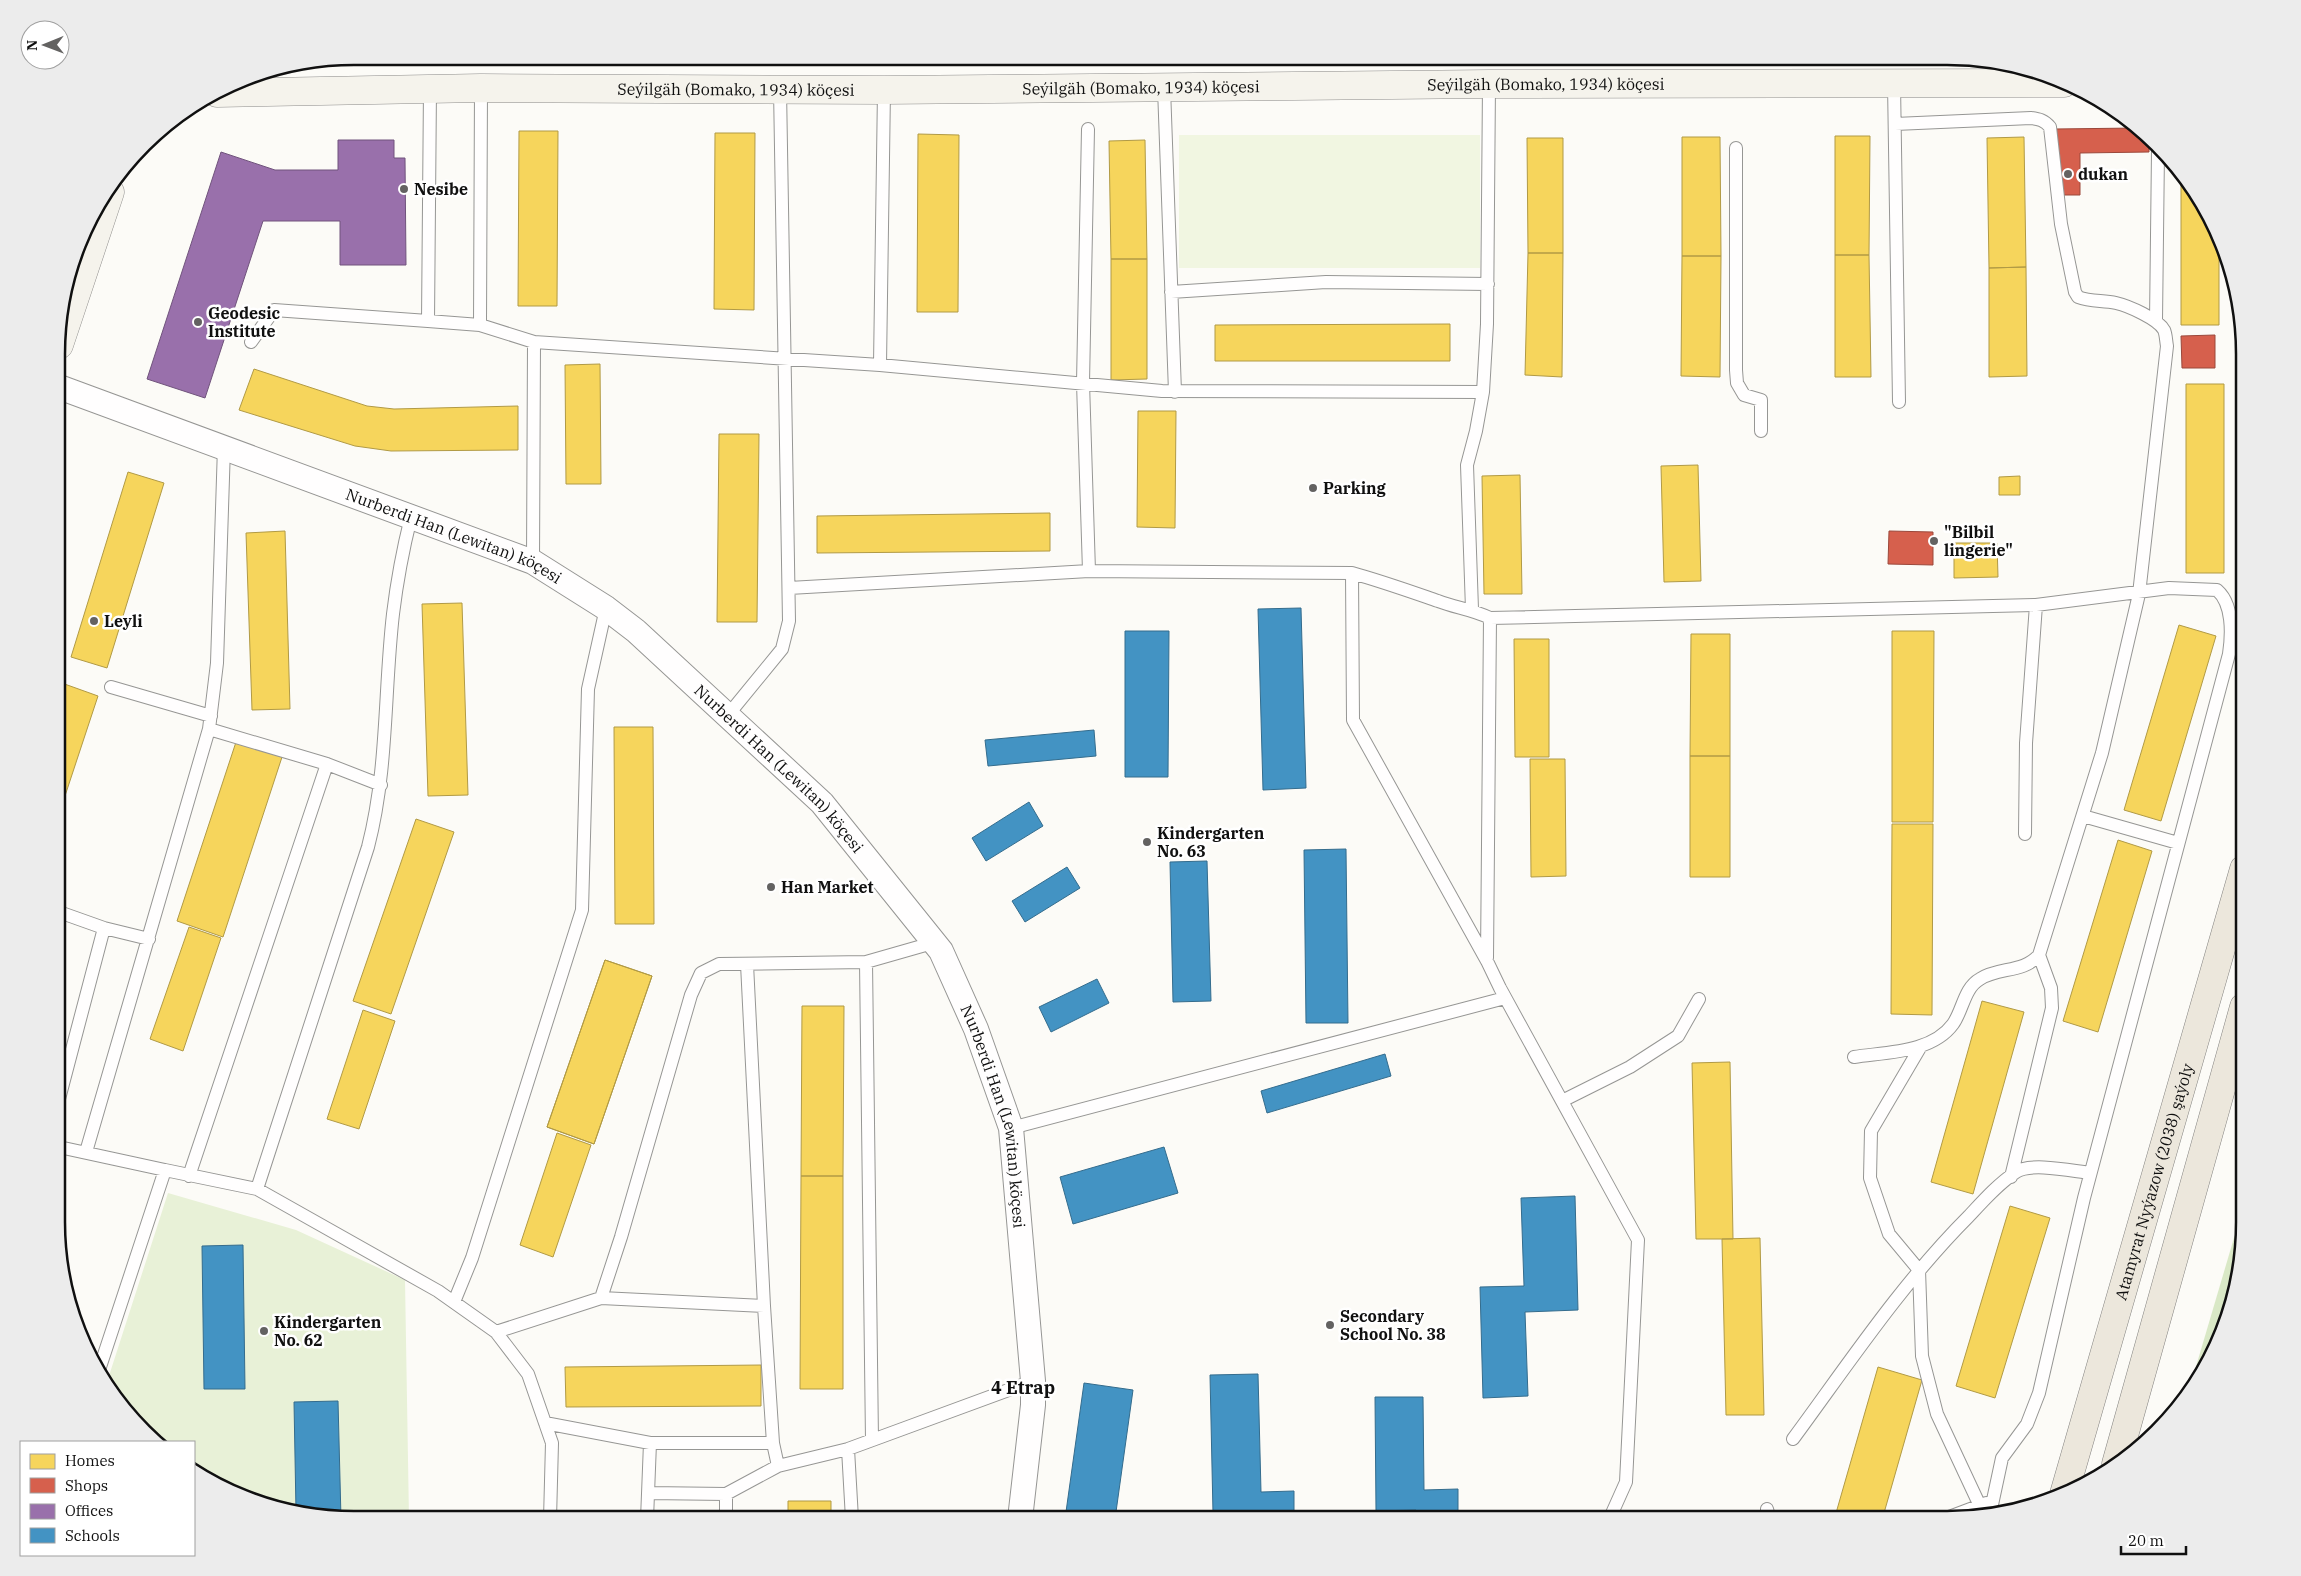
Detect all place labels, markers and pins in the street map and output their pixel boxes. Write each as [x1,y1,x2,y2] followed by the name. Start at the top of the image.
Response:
[2078,164,2129,184] place label: dukan
[2062,168,2074,180] marker: dukan
[414,179,468,199] place label: Nesibe
[398,183,410,195] marker: Nesibe
[208,303,281,341] place label: Geodesic Institute
[192,316,204,328] marker: Geodesic Institute
[1323,478,1387,498] place label: Parking
[1307,482,1319,494] marker: Parking
[1944,522,2013,560] place label: "Bilbil lingerie"
[1928,535,1940,547] marker: "Bilbil lingerie"
[104,611,143,631] place label: Leyli
[88,615,100,627] marker: Leyli
[1157,823,1265,861] place label: Kindergarten No. 63
[1141,836,1153,848] marker: Kindergarten No. 63
[781,877,874,897] place label: Han Market
[765,881,777,893] marker: Han Market
[1340,1306,1446,1344] place label: Secondary School No. 38
[274,1312,382,1350] place label: Kindergarten No. 62
[1324,1319,1336,1331] marker: Secondary School No. 38
[258,1325,270,1337] marker: Kindergarten No. 62

